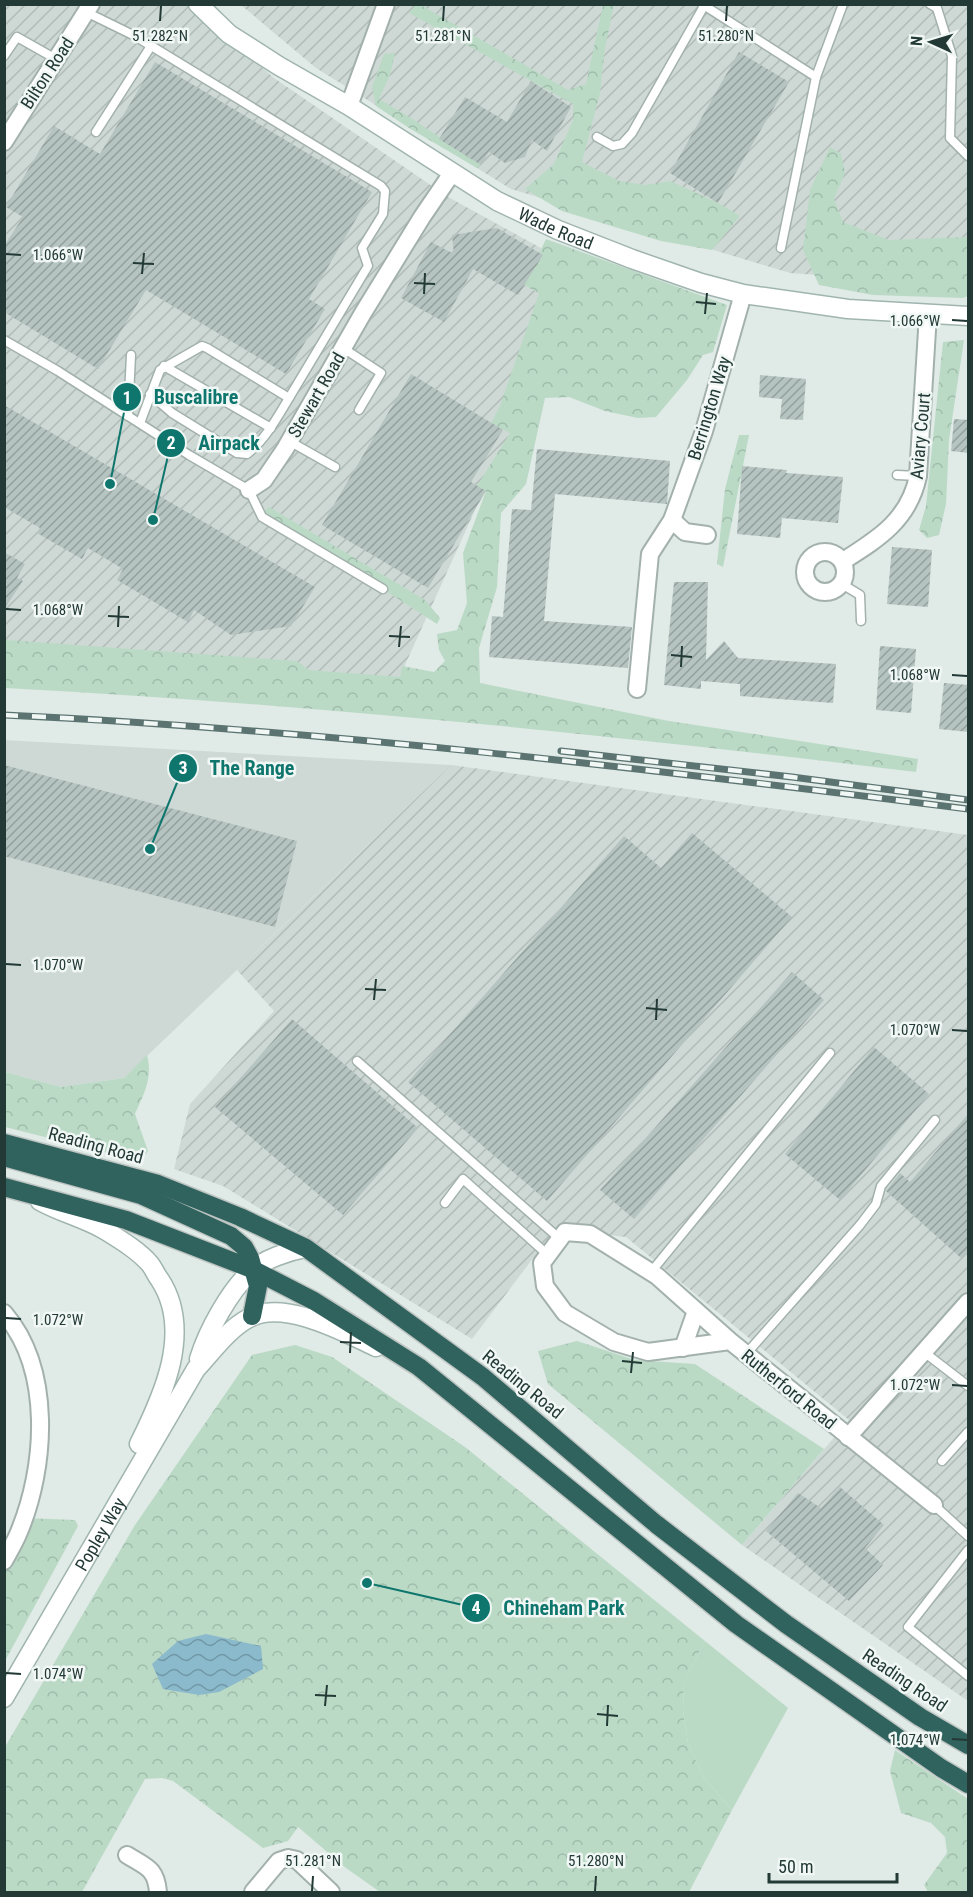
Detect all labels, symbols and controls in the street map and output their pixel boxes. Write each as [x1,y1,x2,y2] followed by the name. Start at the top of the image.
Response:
[901,12,961,72] north arrow
[132,27,188,45] text: 51.282°N
[415,27,471,45] text: 51.281°N
[698,27,754,45] text: 51.280°N
[16,33,78,113] street label: Bilton Road
[907,35,926,47] text: N
[515,202,597,253] street label: Wade Road
[33,246,84,264] text: 1.066°W
[890,312,941,330] text: 1.066°W
[283,349,349,441] street label: Stewart Road
[683,353,735,462] street label: Berrington Way
[112,378,250,416] callout: Buscalibre
[154,385,238,409] text: Buscalibre
[122,387,132,408] text: 1
[906,392,934,480] street label: Aviary Court
[156,424,272,462] callout: Airpack
[198,431,260,455] text: Airpack
[166,432,176,453] text: 2
[33,601,84,619] text: 1.068°W
[890,666,941,684] text: 1.068°W
[168,749,307,787] callout: The Range
[210,756,294,780] text: The Range
[178,757,188,778] text: 3
[33,956,84,974] text: 1.070°W
[890,1021,941,1039] text: 1.070°W
[46,1122,146,1168] street label: Reading Road
[33,1311,84,1329] text: 1.072°W
[737,1344,841,1434] street label: Rutherford Road
[478,1345,568,1423] street label: Reading Road
[890,1376,941,1394] text: 1.072°W
[70,1493,130,1574] street label: Popley Way
[461,1589,637,1627] callout: Chineham Park
[503,1596,625,1620] text: Chineham Park
[471,1597,481,1618] text: 4
[859,1644,951,1716] street label: Reading Road
[33,1665,84,1683] text: 1.074°W
[890,1731,941,1749] text: 1.074°W
[769,1846,896,1884] scale bar
[285,1852,341,1870] text: 51.281°N
[568,1852,624,1870] text: 51.280°N
[778,1856,813,1877] text: 50 m

